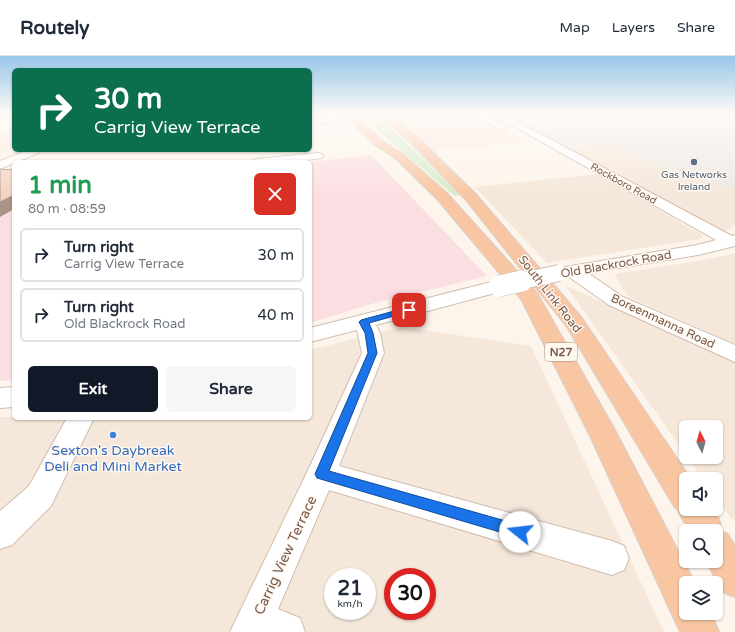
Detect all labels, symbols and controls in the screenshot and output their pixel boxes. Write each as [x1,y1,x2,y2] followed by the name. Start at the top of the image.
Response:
[20,17,89,39] text: Routely
[560,19,590,36] text: Map
[612,19,655,36] text: Layers
[677,19,715,36] text: Share
[94,82,162,116] text: 30 m
[28,84,80,136] icon: right
[94,116,260,138] text: Carrig View Terrace
[689,157,699,167] marker: Gas Networks Ireland
[588,161,659,207] street label: Rockboro Road
[661,169,727,193] place label: Gas Networks Ireland
[28,171,92,200] text: 1 min
[254,173,296,215] button: close
[28,201,106,217] text: 80 m · 08:59
[64,238,134,256] text: Turn right
[30,244,52,266] icon: right
[257,246,294,264] text: 30 m
[560,247,672,281] street label: Old Blackrock Road
[516,253,584,335] street label: South Link Road
[64,256,184,272] text: Carrig View Terrace
[609,291,717,351] street label: Boreenmanna Road
[392,293,426,327] pin
[64,298,134,316] text: Turn right
[398,299,420,321] icon: arrive
[30,304,52,326] icon: right
[257,306,294,324] text: 40 m
[64,316,186,332] text: Old Blackrock Road
[545,343,577,361] road number: N27
[28,366,158,412] button: Exit
[166,366,296,412] button: Share
[679,420,723,464] north arrow
[679,420,723,620] map controls
[108,430,118,440] marker: Sexton's Daybreak Deli and Mini Market
[44,442,182,475] place label: Sexton's Daybreak Deli and Mini Market
[679,472,723,516] button: sound
[250,493,321,617] street label: Carrig View Terrace
[499,511,541,553] position arrow
[679,524,723,568] button: search
[384,568,436,620] speed limit sign: 30
[679,576,723,620] button: layers
[337,577,363,601] text: 21
[337,598,363,610] text: km/h

